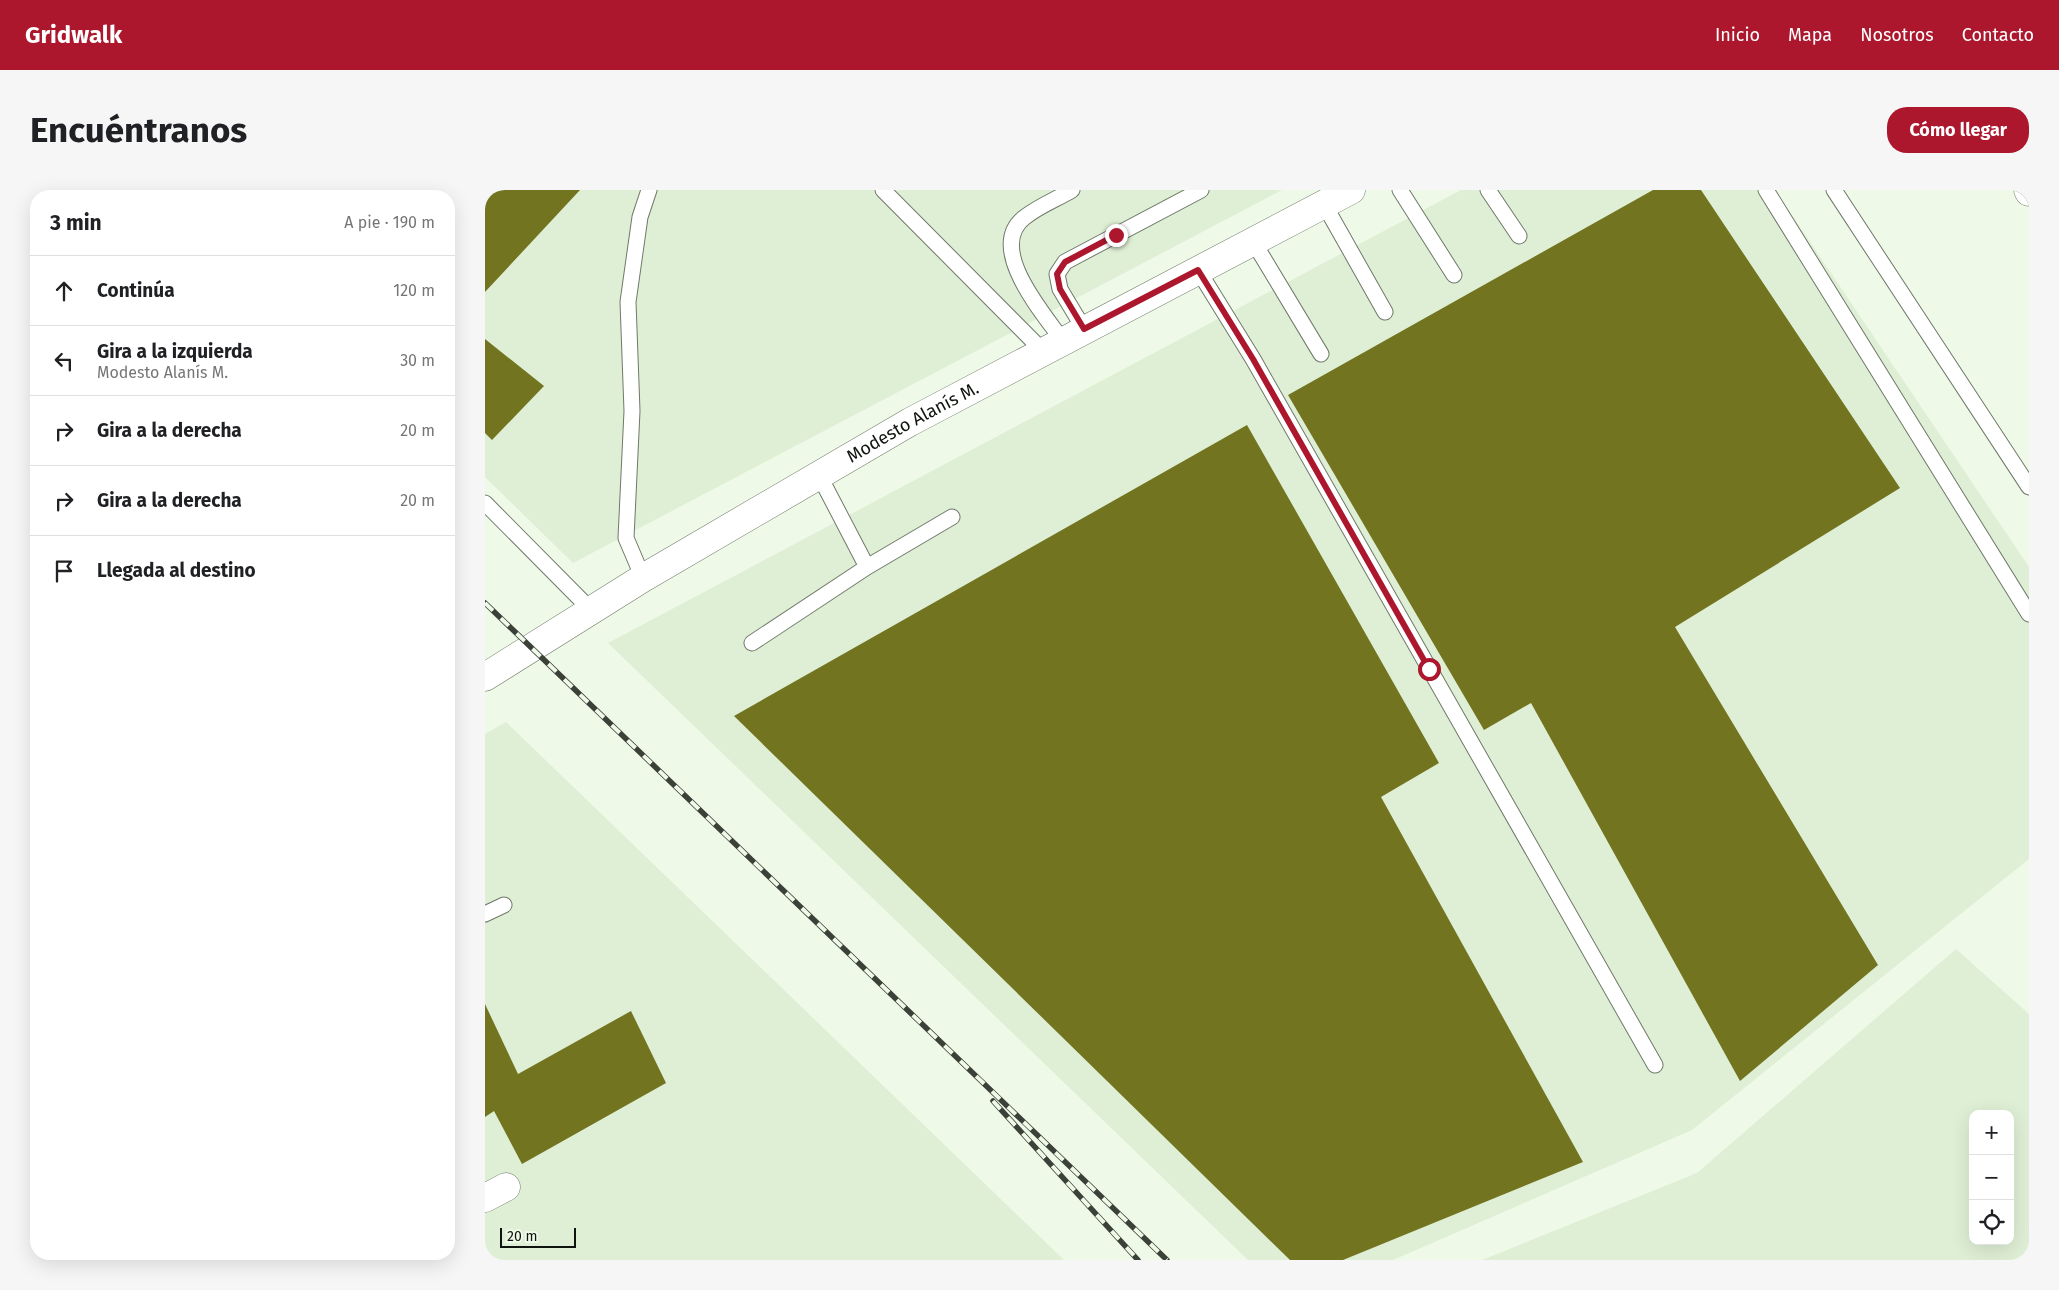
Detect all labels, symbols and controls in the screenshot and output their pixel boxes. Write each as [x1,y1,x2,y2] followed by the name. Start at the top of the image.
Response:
[25,21,122,49] text: Gridwalk
[1715,24,1760,46] text: Inicio
[1788,24,1832,46] text: Mapa
[1860,24,1934,46] text: Nosotros
[1962,24,2034,46] text: Contacto
[1887,107,2029,153] button: Cómo llegar
[30,109,247,151] text: Encuéntranos
[50,210,102,236] text: 3 min
[344,213,435,232] text: A pie · 190 m
[1105,224,1128,247] route end
[50,277,78,305] icon: ahead
[97,279,175,302] text: Continúa
[393,281,435,300] text: 120 m
[97,340,253,363] text: Gira a la izquierda
[50,347,78,375] icon: left
[400,351,435,370] text: 30 m
[97,363,228,382] text: Modesto Alanís M.
[843,377,982,468] street label: Modesto Alanís M.
[50,417,78,445] icon: right
[97,419,242,442] text: Gira a la derecha
[400,421,435,440] text: 20 m
[50,487,78,515] icon: right
[97,489,242,512] text: Gira a la derecha
[400,491,435,510] text: 20 m
[50,557,78,585] icon: arrive
[97,559,256,582] text: Llegada al destino
[1418,658,1441,681] route start
[1969,1110,2014,1245] map controls
[1969,1110,2014,1155] button: +
[1969,1155,2014,1200] button: −
[1969,1200,2014,1245] button: locate
[500,1225,576,1248] scale bar
[507,1228,537,1245] text: 20 m

